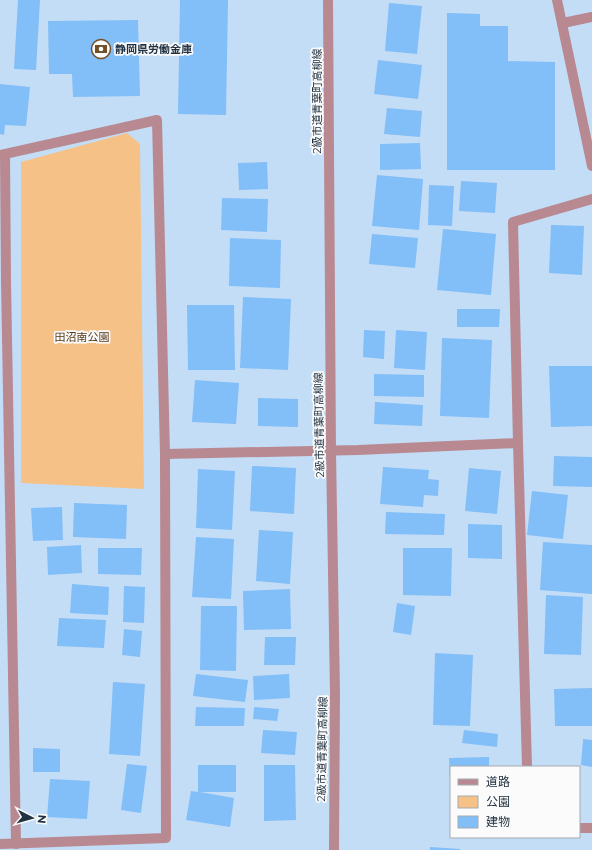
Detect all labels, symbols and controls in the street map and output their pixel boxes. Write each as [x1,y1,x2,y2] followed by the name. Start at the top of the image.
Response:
[90,38,112,60] bank icon: 静岡県労働金庫
[115,42,192,56] place label: 静岡県労働金庫
[310,48,324,154] street label: 2級市道青葉町高柳線
[55,330,110,344] park label: 田沼南公園
[311,372,327,478] street label: 2級市道青葉町高柳線
[314,696,330,802] street label: 2級市道青葉町高柳線
[450,766,580,838] legend
[486,774,510,789] text: 道路
[486,794,510,809] text: 公園
[12,798,52,838] north arrow
[35,814,49,824] text: N
[486,814,510,829] text: 建物

